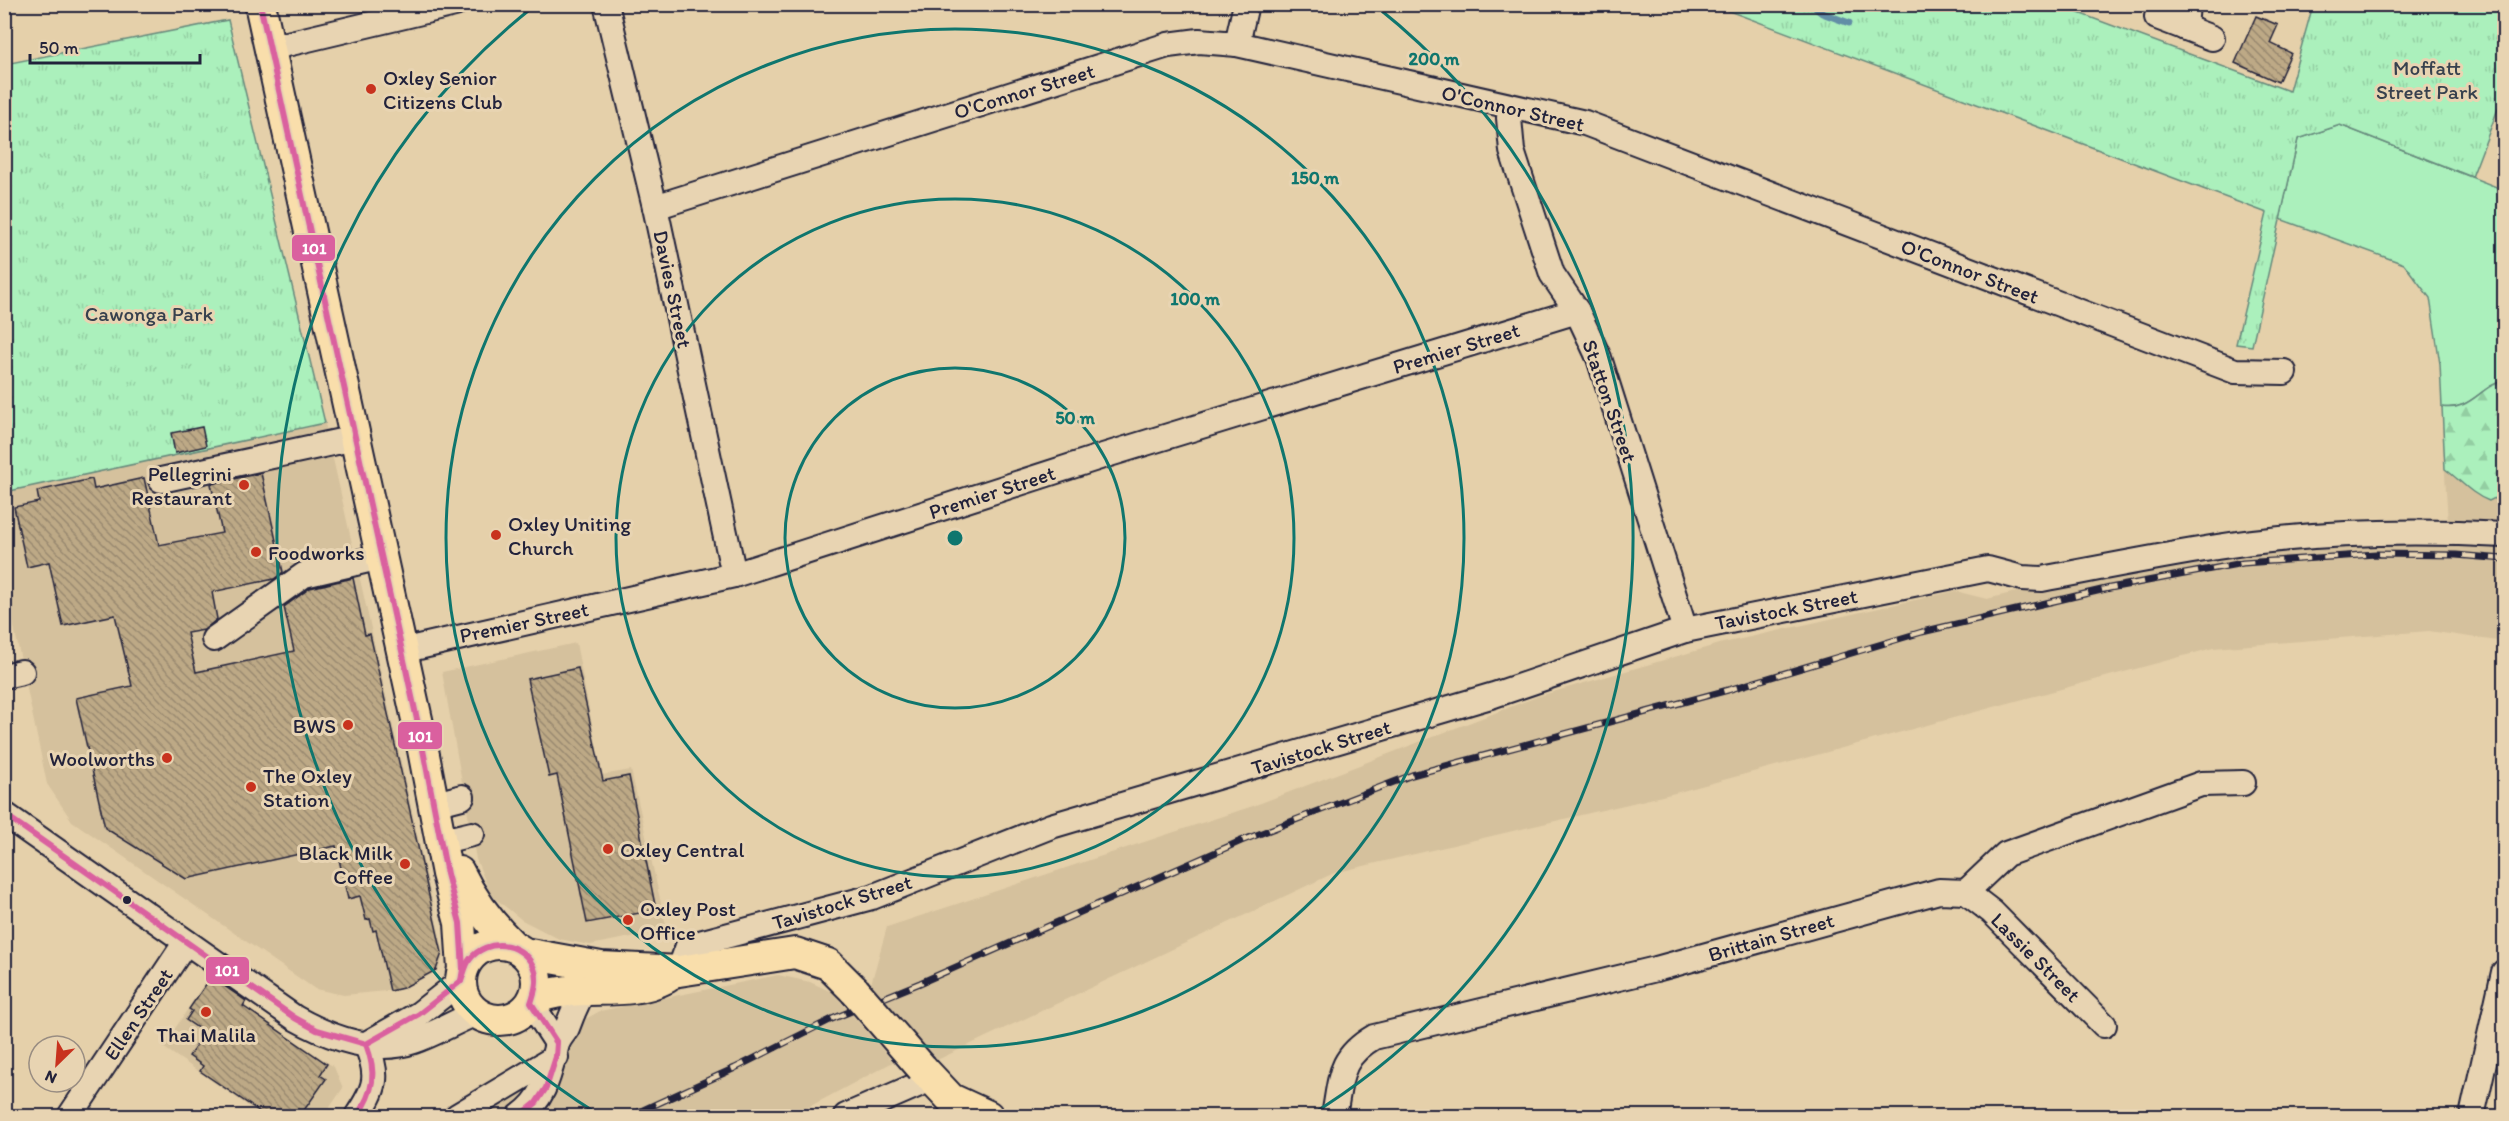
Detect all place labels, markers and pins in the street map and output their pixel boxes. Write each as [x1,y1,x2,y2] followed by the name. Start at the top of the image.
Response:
[383,65,503,114] place label: Oxley Senior Citizens Club
[364,82,378,96] marker: Oxley Senior Citizens Club
[131,461,232,510] place label: Pellegrini Restaurant
[237,478,251,492] marker: Pellegrini Restaurant
[508,511,631,560] place label: Oxley Uniting Church
[489,528,503,542] marker: Oxley Uniting Church
[945,528,965,548] centre of rings
[268,540,365,565] place label: Foodworks
[249,545,263,559] marker: Foodworks
[293,713,336,738] place label: BWS
[341,718,355,732] marker: BWS
[49,746,155,771] place label: Woolworths
[160,751,174,765] marker: Woolworths
[263,763,352,812] place label: The Oxley Station
[244,780,258,794] marker: The Oxley Station
[620,837,744,862] place label: Oxley Central
[298,840,393,889] place label: Black Milk Coffee
[601,842,615,856] marker: Oxley Central
[398,857,412,871] marker: Black Milk Coffee
[121,894,133,906] unlabelled marker
[640,896,736,945] place label: Oxley Post Office
[621,913,635,927] marker: Oxley Post Office
[199,1005,213,1019] marker: Thai Malila
[156,1022,256,1047] place label: Thai Malila

